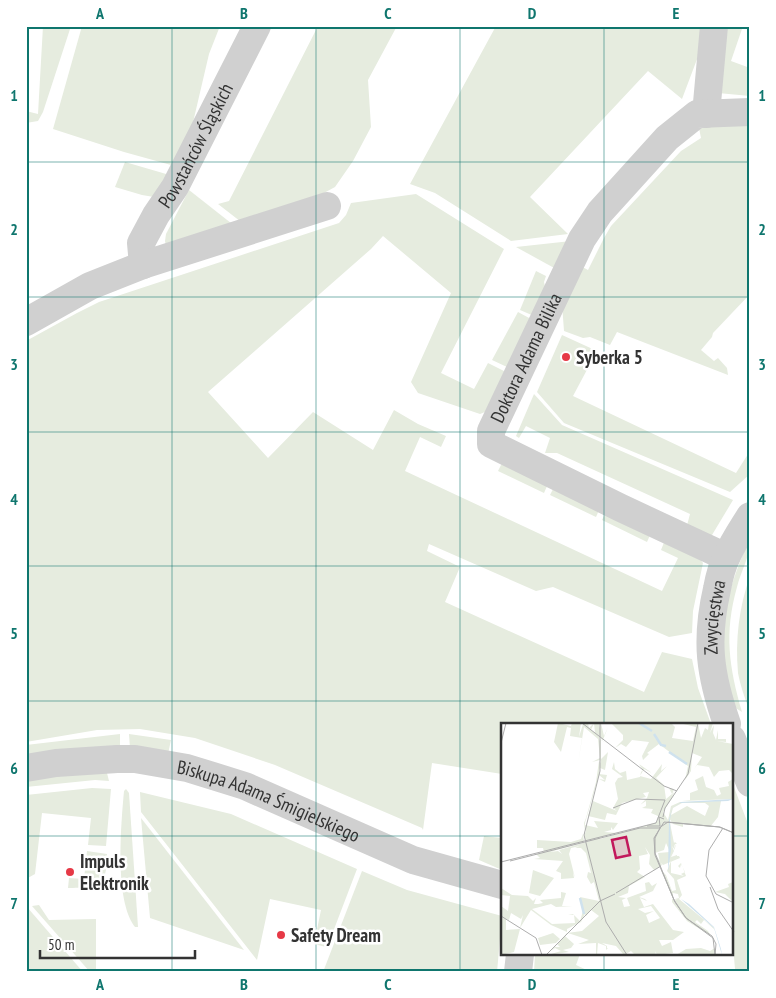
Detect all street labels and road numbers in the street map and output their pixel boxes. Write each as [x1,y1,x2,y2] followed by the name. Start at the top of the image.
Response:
[152,79,238,212] street label: Powstańców Śląskich
[485,289,567,426] street label: Doktora Adama Bilika
[698,578,731,656] street label: Zwycięstwa
[175,755,364,847] street label: Biskupa Adama Śmigielskiego

